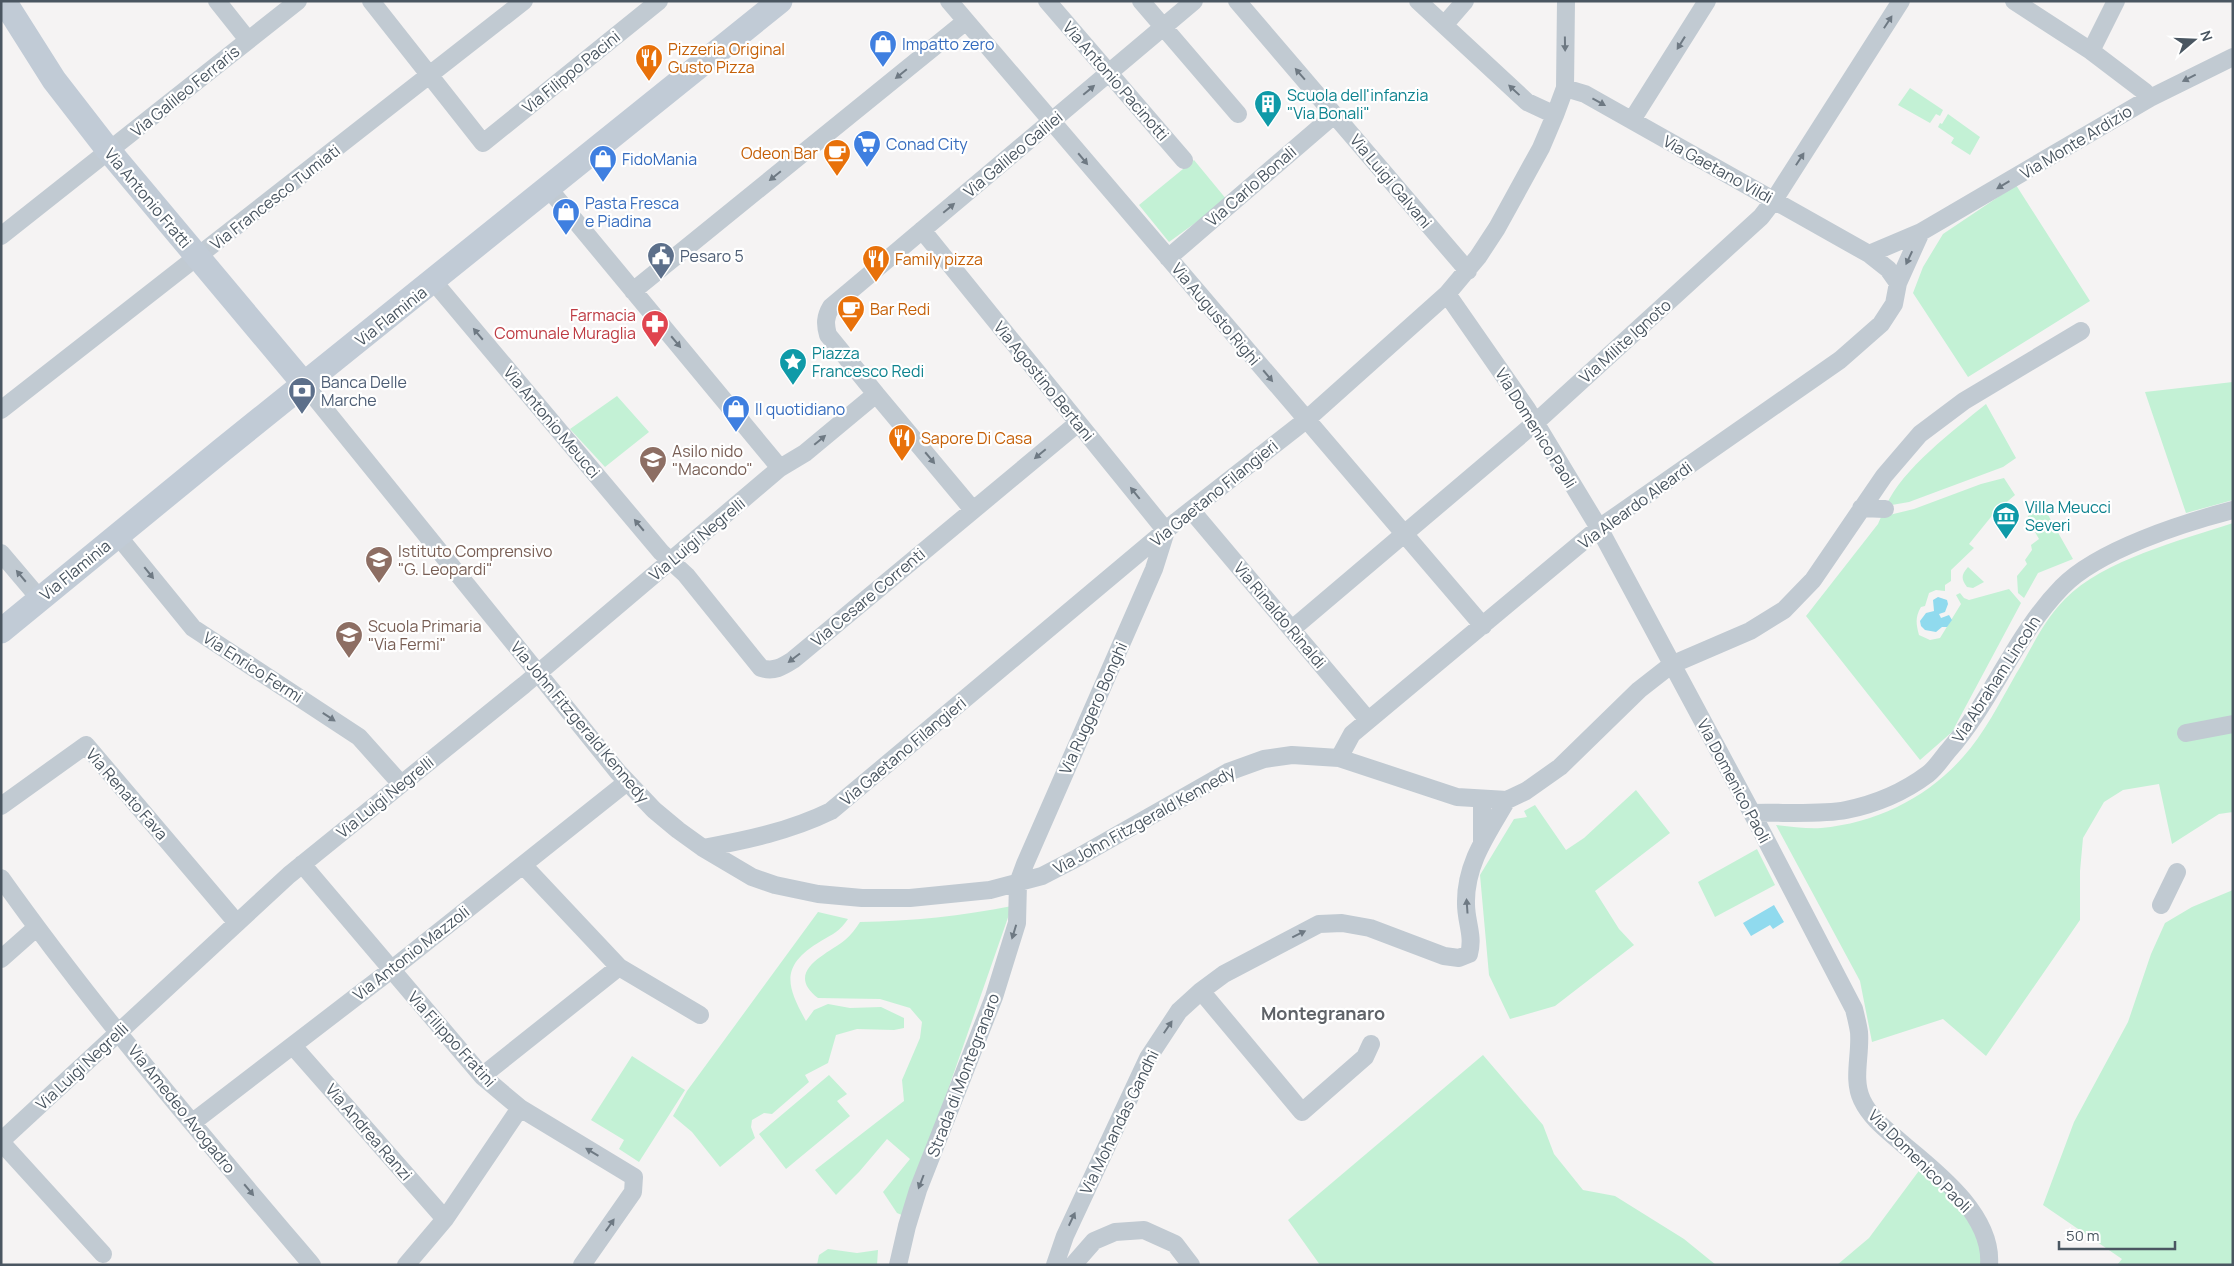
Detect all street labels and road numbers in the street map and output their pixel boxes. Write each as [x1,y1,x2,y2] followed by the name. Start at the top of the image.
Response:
[1058,17,1174,145] street label: Via Antonio Pacinotti
[518,26,624,118] street label: Via Filippo Pacini
[126,40,244,142] street label: Via Galileo Ferraris
[2016,100,2136,184] street label: Via Monte Ardizio
[959,106,1067,202] street label: Via Galileo Galilei
[1345,129,1437,233] street label: Via Luigi Galvani
[1659,130,1777,208] street label: Via Gaetano Vildi
[205,139,345,255] street label: Via Francesco Tumiati
[1201,141,1301,231] street label: Via Carlo Bonali
[100,143,196,253] street label: Via Antonio Fratti
[1167,258,1265,370] street label: Via Augusto Righi
[351,281,431,351] street label: Via Flaminia
[1574,294,1676,388] street label: Via Milite Ignoto
[989,316,1099,446] street label: Via Agostino Bertani
[499,361,605,483] street label: Via Antonio Meucci
[1490,364,1582,492] street label: Via Domenico Paoli
[1146,435,1282,551] street label: Via Gaetano Filangieri
[1574,456,1696,554] street label: Via Aleardo Aleardi
[644,492,750,586] street label: Via Luigi Negrelli
[35,535,115,605] street label: Via Flaminia
[806,543,930,651] street label: Via Cesare Correnti
[1229,557,1331,673] street label: Via Rinaldo Rinaldi
[1947,611,2045,747] street label: Via Abraham Lincoln
[199,627,307,707] street label: Via Enrico Fermi
[506,637,655,808] street label: Via John Fitzgerald Kennedy
[1054,638,1132,778] street label: Via Ruggero Bonghi
[835,692,971,810] street label: Via Gaetano Filangieri
[1692,715,1776,847] street label: Via Domenico Paoli
[81,744,173,844] street label: Via Renato Fava
[332,751,438,843] street label: Via Luigi Negrelli
[1049,760,1239,879] street label: Via John Fitzgerald Kennedy
[348,901,474,1005] street label: Via Antonio Mazzoli
[403,986,501,1092] street label: Via Filippo Fratini
[922,990,1004,1160] street label: Strada di Montegranaro
[31,1017,133,1115] street label: Via Luigi Negrelli
[123,1040,241,1178] street label: Via Amedeo Avogadro
[1074,1046,1164,1198] street label: Via Mohandas Gandhi
[321,1079,417,1185] street label: Via Andrea Ranzi
[1864,1105,1976,1217] street label: Via Domenico Paoli

